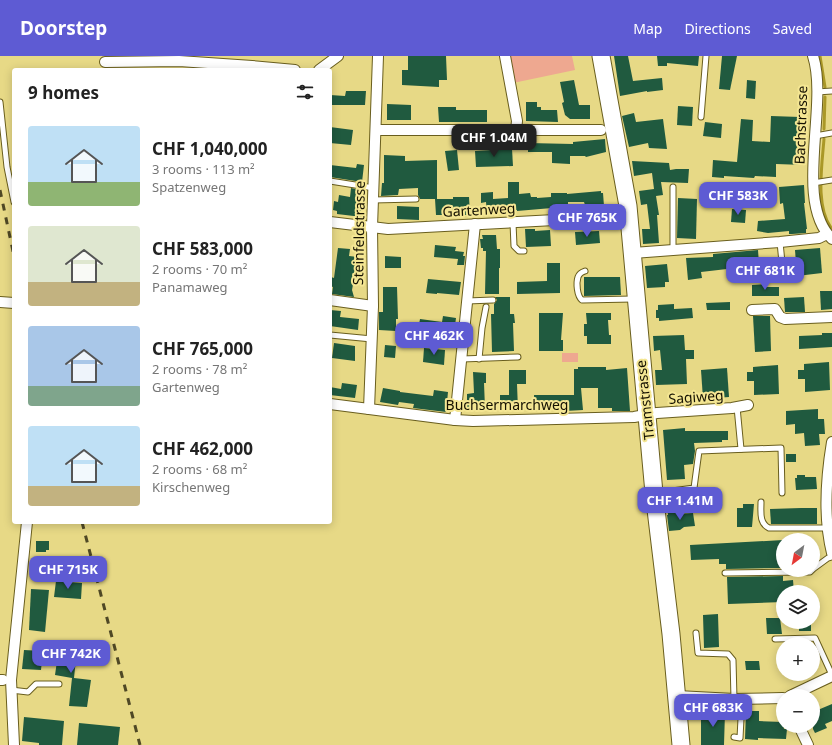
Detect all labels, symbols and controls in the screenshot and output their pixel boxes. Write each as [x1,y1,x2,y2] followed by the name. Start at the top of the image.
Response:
[20,15,107,41] text: Doorstep
[633,19,662,38] text: Map
[684,19,751,38] text: Directions
[773,19,812,38] text: Saved
[28,81,99,104] text: 9 homes
[294,81,316,103] icon: filters
[790,85,811,165] street label: Bachstrasse
[448,124,540,158] pin: CHF 1.04M
[460,128,528,146] text: CHF 1.04M
[152,137,267,160] text: CHF 1,040,000
[60,142,108,190] icon: home
[152,160,255,178] text: 3 rooms · 113 m²
[152,178,226,196] text: Spatzenweg
[348,181,369,285] street label: Steinfeldstrasse
[697,182,779,216] pin: CHF 583K
[708,186,768,204] text: CHF 583K
[442,198,516,221] street label: Gartenweg
[546,204,628,238] pin: CHF 765K
[557,208,617,226] text: CHF 765K
[152,237,253,260] text: CHF 583,000
[60,242,108,290] icon: home
[724,257,806,291] pin: CHF 681K
[152,260,247,278] text: 2 rooms · 70 m²
[735,261,795,279] text: CHF 681K
[152,278,227,296] text: Panamaweg
[393,322,475,356] pin: CHF 462K
[404,326,464,344] text: CHF 462K
[152,337,253,360] text: CHF 765,000
[60,342,108,390] icon: home
[631,359,658,441] street label: Tramstrasse
[152,360,247,378] text: 2 rooms · 78 m²
[152,378,220,396] text: Gartenweg
[668,385,724,408] street label: Sagiweg
[446,395,568,414] street label: Buchsermarchweg
[152,437,253,460] text: CHF 462,000
[60,442,108,490] icon: home
[152,460,247,478] text: 2 rooms · 68 m²
[152,478,230,496] text: Kirschenweg
[634,487,726,521] pin: CHF 1.41M
[646,491,714,509] text: CHF 1.41M
[776,533,820,577] north arrow
[776,533,820,733] map controls
[27,556,109,590] pin: CHF 715K
[38,560,98,578] text: CHF 715K
[776,585,820,629] button: layers
[776,637,820,681] button: +
[30,640,112,674] pin: CHF 742K
[41,644,101,662] text: CHF 742K
[776,689,820,733] button: −
[672,694,754,728] pin: CHF 683K
[683,698,743,716] text: CHF 683K

